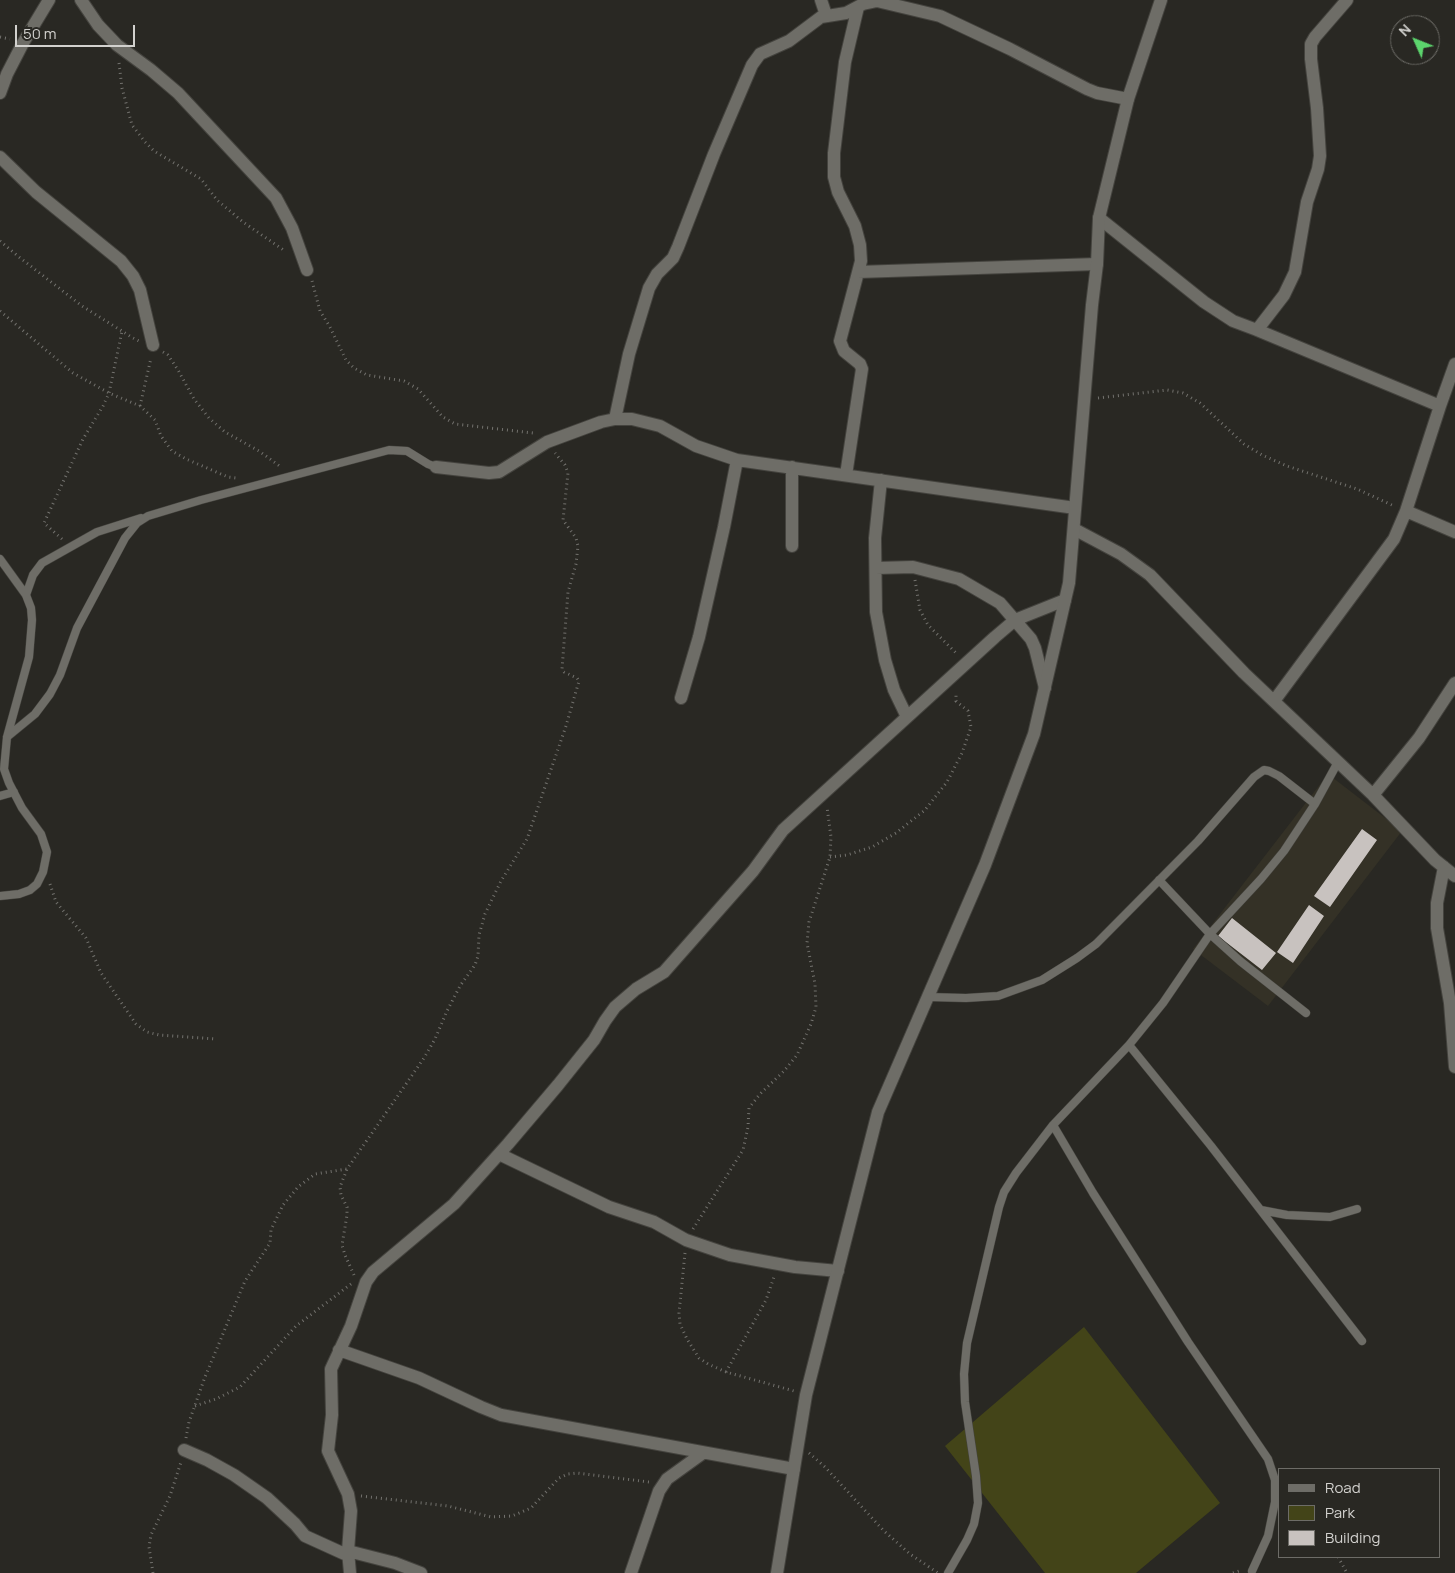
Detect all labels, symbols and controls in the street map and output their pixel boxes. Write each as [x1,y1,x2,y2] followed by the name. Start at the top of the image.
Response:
[18,15,138,47] scale bar
[1390,15,1440,65] north arrow
[1394,20,1415,40] text: N
[23,23,57,44] text: 50 m
[1278,1468,1440,1558] legend
[1325,1477,1361,1498] text: Road
[1325,1502,1355,1523] text: Park
[1325,1527,1380,1548] text: Building

